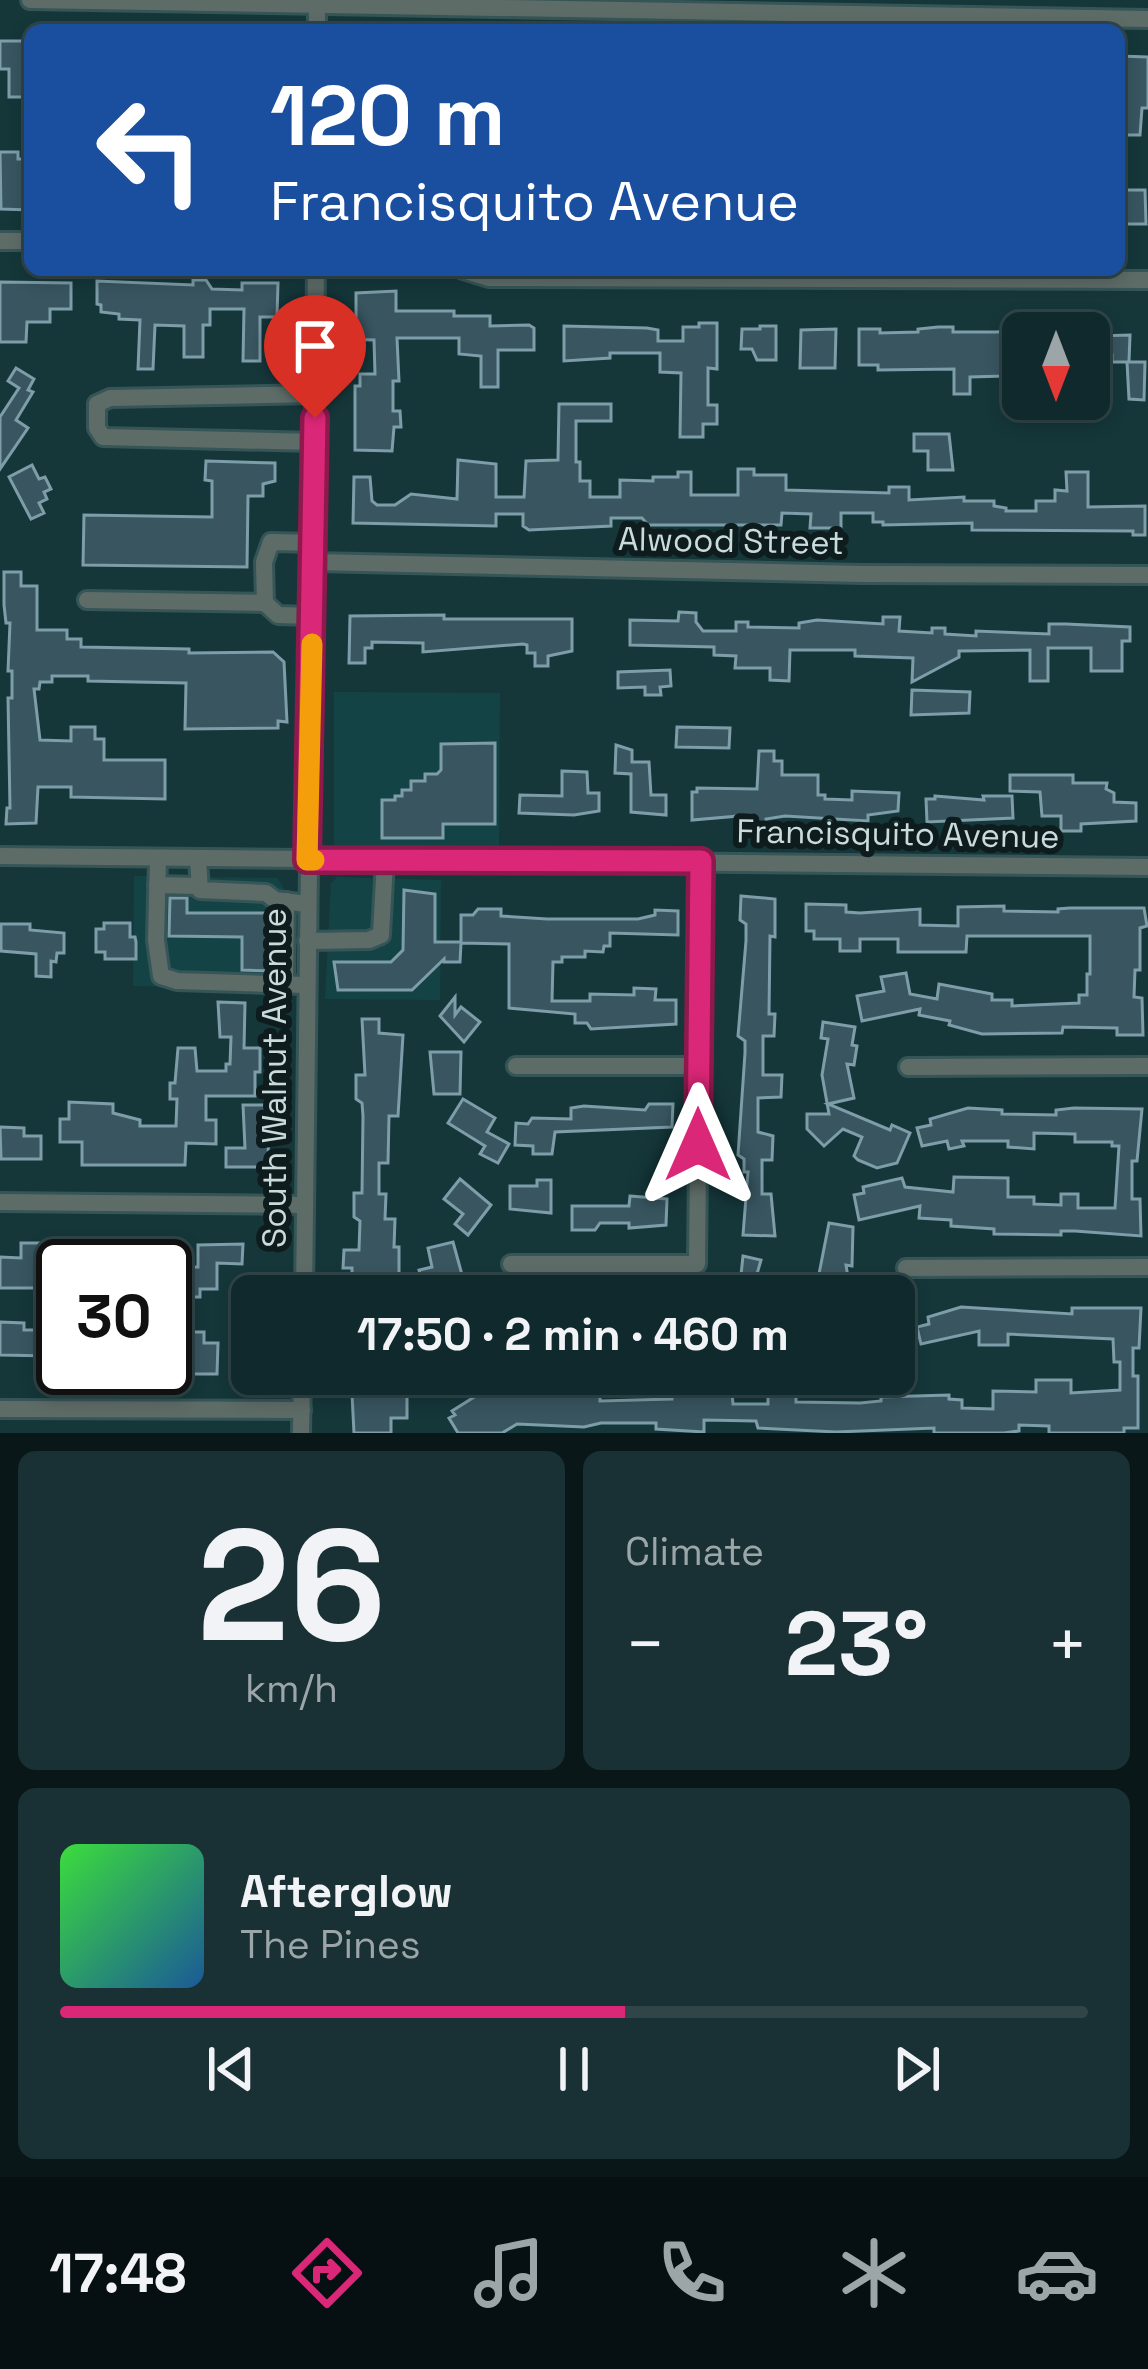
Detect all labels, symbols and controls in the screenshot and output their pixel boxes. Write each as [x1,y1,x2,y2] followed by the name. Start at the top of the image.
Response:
[270,62,505,170] text: 120 m
[72,72,228,228] icon: left
[270,167,799,236] text: Francisquito Avenue
[264,295,366,418] pin
[1002,312,1110,420] north arrow
[1002,312,1110,420] map controls
[282,313,348,379] icon: arrive
[617,518,845,564] street label: Alwood Street
[736,810,1060,858] street label: Francisquito Avenue
[254,908,296,1248] street label: South Walnut Avenue
[635,1082,761,1208] position arrow
[36,1239,192,1395] speed limit sign: 30
[357,1306,789,1363] text: 17:50 · 2 min · 460 m
[197,1486,386,1686] text: 26
[625,1527,764,1576] text: Climate
[785,1586,928,1701] text: 23°
[625,1602,666,1686] text: −
[1047,1602,1088,1686] text: +
[245,1664,338,1713] text: km/h
[240,1863,453,1920] text: Afterglow
[240,1920,421,1969] text: The Pines
[198,2036,264,2102] icon: previous
[541,2036,607,2102] icon: pause
[884,2036,950,2102] icon: next
[285,2231,369,2315] icon: directions
[467,2231,551,2315] icon: music
[650,2231,734,2315] icon: phone
[832,2231,916,2315] icon: climate
[1015,2231,1099,2315] icon: car
[49,2239,186,2308] text: 17:48

